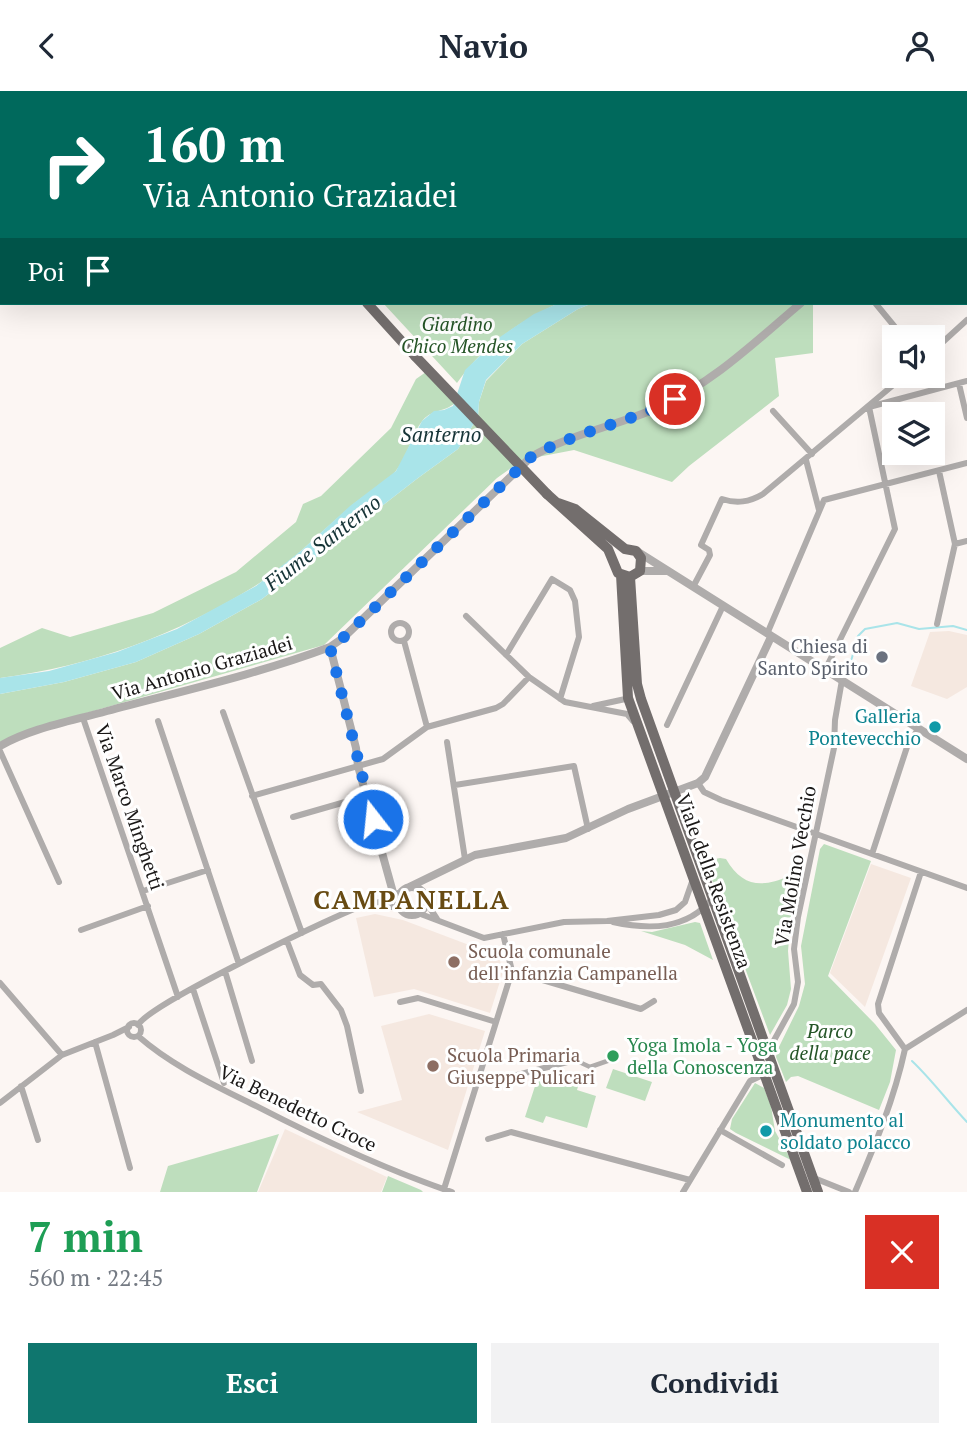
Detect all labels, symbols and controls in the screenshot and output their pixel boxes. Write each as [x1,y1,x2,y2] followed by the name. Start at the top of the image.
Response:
[439,25,528,67] text: Navio
[28,27,66,65] icon: back
[901,27,939,65] icon: person
[143,111,285,176] text: 160 m
[28,119,119,210] icon: right
[143,174,458,216] text: Via Antonio Graziadei
[79,252,117,290] icon: arrive
[28,254,65,288] text: Poi
[401,311,513,358] park label: Giardino Chico Mendes
[882,325,945,465] map controls
[882,325,945,388] button: sound
[645,369,705,429] pin
[656,380,694,418] icon: arrive
[882,402,945,465] button: layers
[401,420,481,448] water label: Santerno
[258,488,386,597] water label: Fiume Santerno
[109,630,295,705] street label: Via Antonio Graziadei
[758,633,868,680] place label: Chiesa di Santo Spirito
[874,649,890,665] marker: Chiesa di Santo Spirito
[809,703,921,750] place label: Galleria Pontevecchio
[927,719,943,735] marker: Galleria Pontevecchio
[90,721,171,893] street label: Via Marco Minghetti
[336,782,410,856] position arrow
[768,784,821,948] street label: Via Molino Vecchio
[671,790,758,972] street label: Viale della Resistenza
[313,882,511,916] district label: CAMPANELLA
[468,938,678,985] place label: Scuola comunale dell'infanzia Campanella
[446,954,462,970] marker: Scuola comunale dell'infanzia Campanella
[789,1018,871,1065] park label: Parco della pace
[627,1032,778,1079] place label: Yoga Imola - Yoga della Conoscenza
[447,1042,595,1089] place label: Scuola Primaria Giuseppe Pulicari
[605,1048,621,1064] marker: Yoga Imola - Yoga della Conoscenza
[425,1058,441,1074] marker: Scuola Primaria Giuseppe Pulicari
[215,1059,381,1157] street label: Via Benedetto Croce
[780,1107,911,1154] place label: Monumento al soldato polacco
[758,1123,774,1139] marker: Monumento al soldato polacco
[28,1208,143,1264] text: 7 min
[865,1215,939,1289] button: close
[28,1262,163,1293] text: 560 m · 22:45
[28,1343,477,1423] button: Esci
[491,1343,939,1423] button: Condividi

